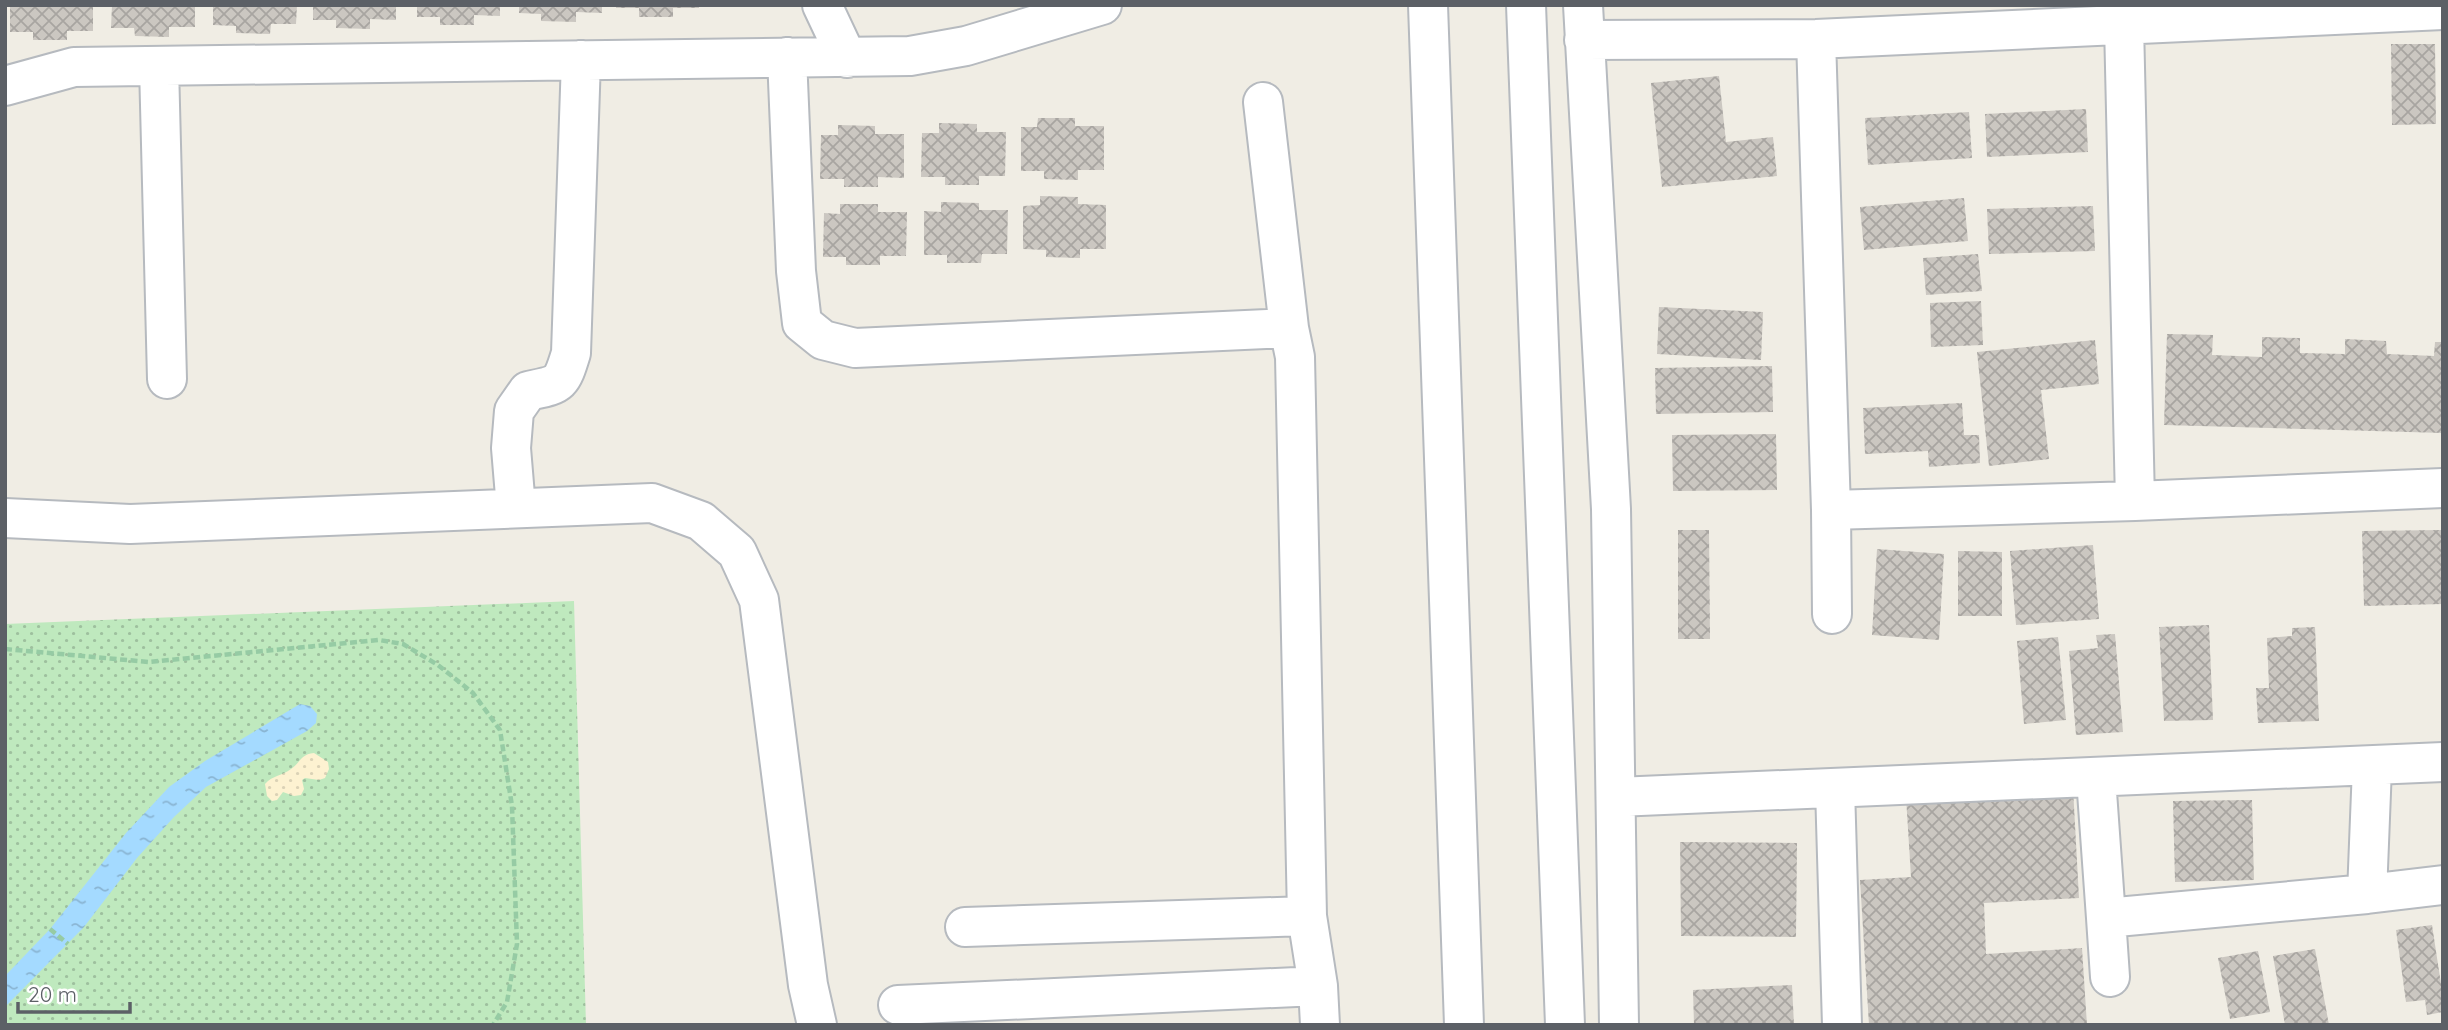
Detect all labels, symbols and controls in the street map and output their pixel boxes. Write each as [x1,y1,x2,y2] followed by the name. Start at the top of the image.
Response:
[18,970,130,1014] scale bar
[28,981,77,1007] text: 20 m

